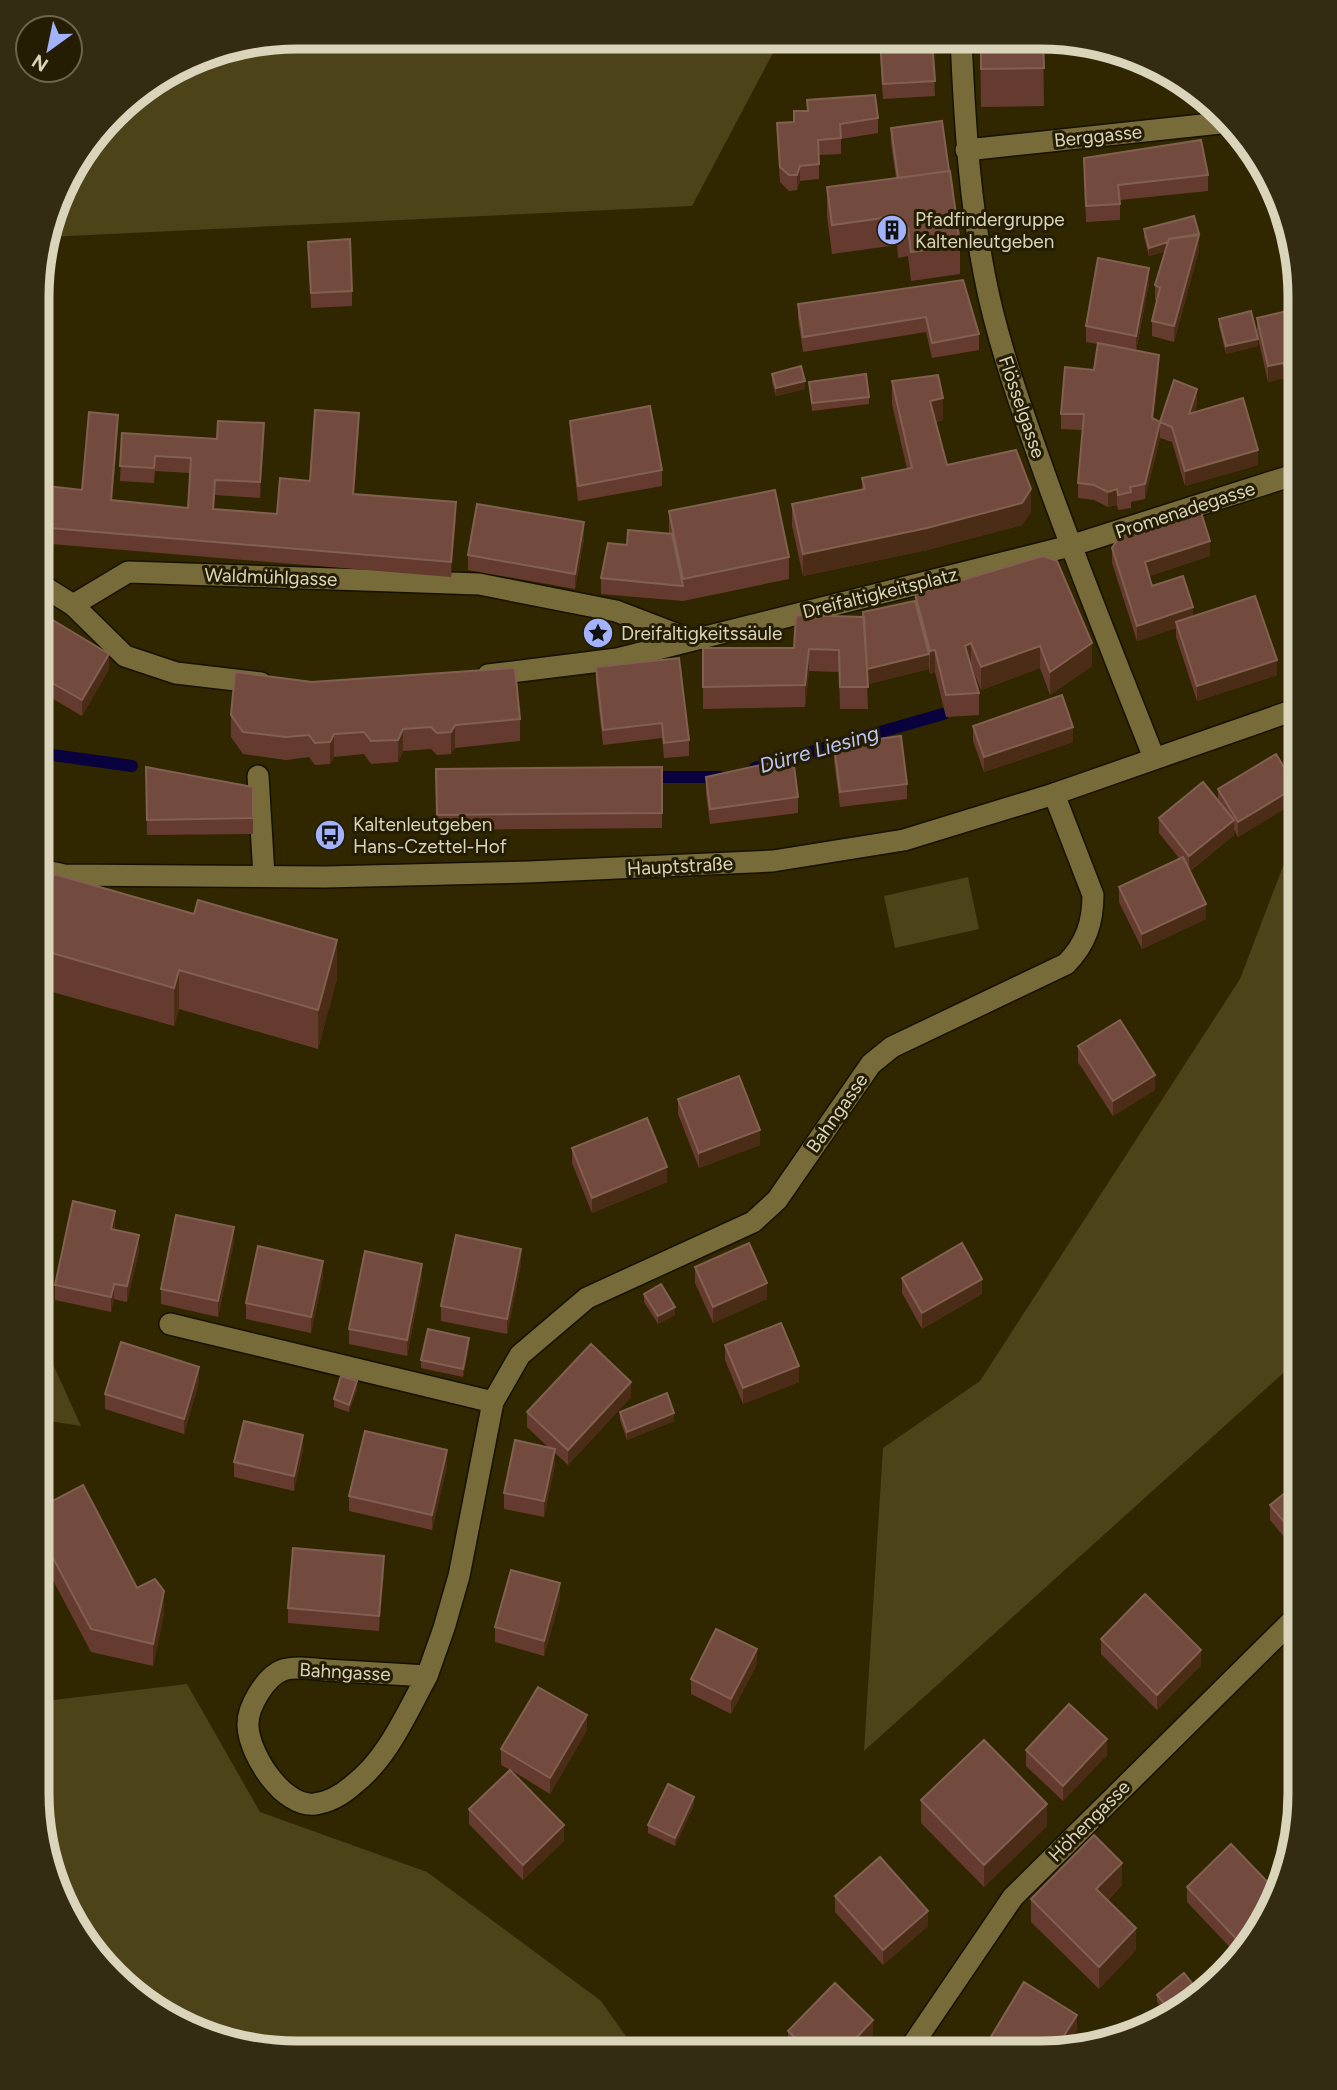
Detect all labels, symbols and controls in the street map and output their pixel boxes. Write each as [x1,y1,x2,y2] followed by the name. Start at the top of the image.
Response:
[14,14,84,84] north arrow
[28,49,52,76] text: N
[1053,120,1143,152] street label: Berggasse
[915,208,1065,253] place label: Pfadfindergruppe Kaltenleutgeben
[875,213,909,247] building icon: Pfadfindergruppe Kaltenleutgeben
[994,353,1050,461] street label: Flösselgasse
[1112,477,1258,543] street label: Promenadegasse
[204,563,338,591] street label: Waldmühlgasse
[800,563,960,623] street label: Dreifaltigkeitsplatz
[581,616,615,650] place icon: Dreifaltigkeitssäule
[621,622,782,645] place label: Dreifaltigkeitssäule
[756,720,882,778] water label: Dürre Liesing
[353,813,507,858] place label: Kaltenleutgeben Hans-Czettel-Hof
[313,818,347,852] bus stop icon: Kaltenleutgeben Hans-Czettel-Hof
[626,852,734,880] street label: Hauptstraße
[801,1069,873,1157] street label: Bahngasse
[299,1658,391,1686] street label: Bahngasse
[1043,1775,1135,1867] street label: Höhengasse

